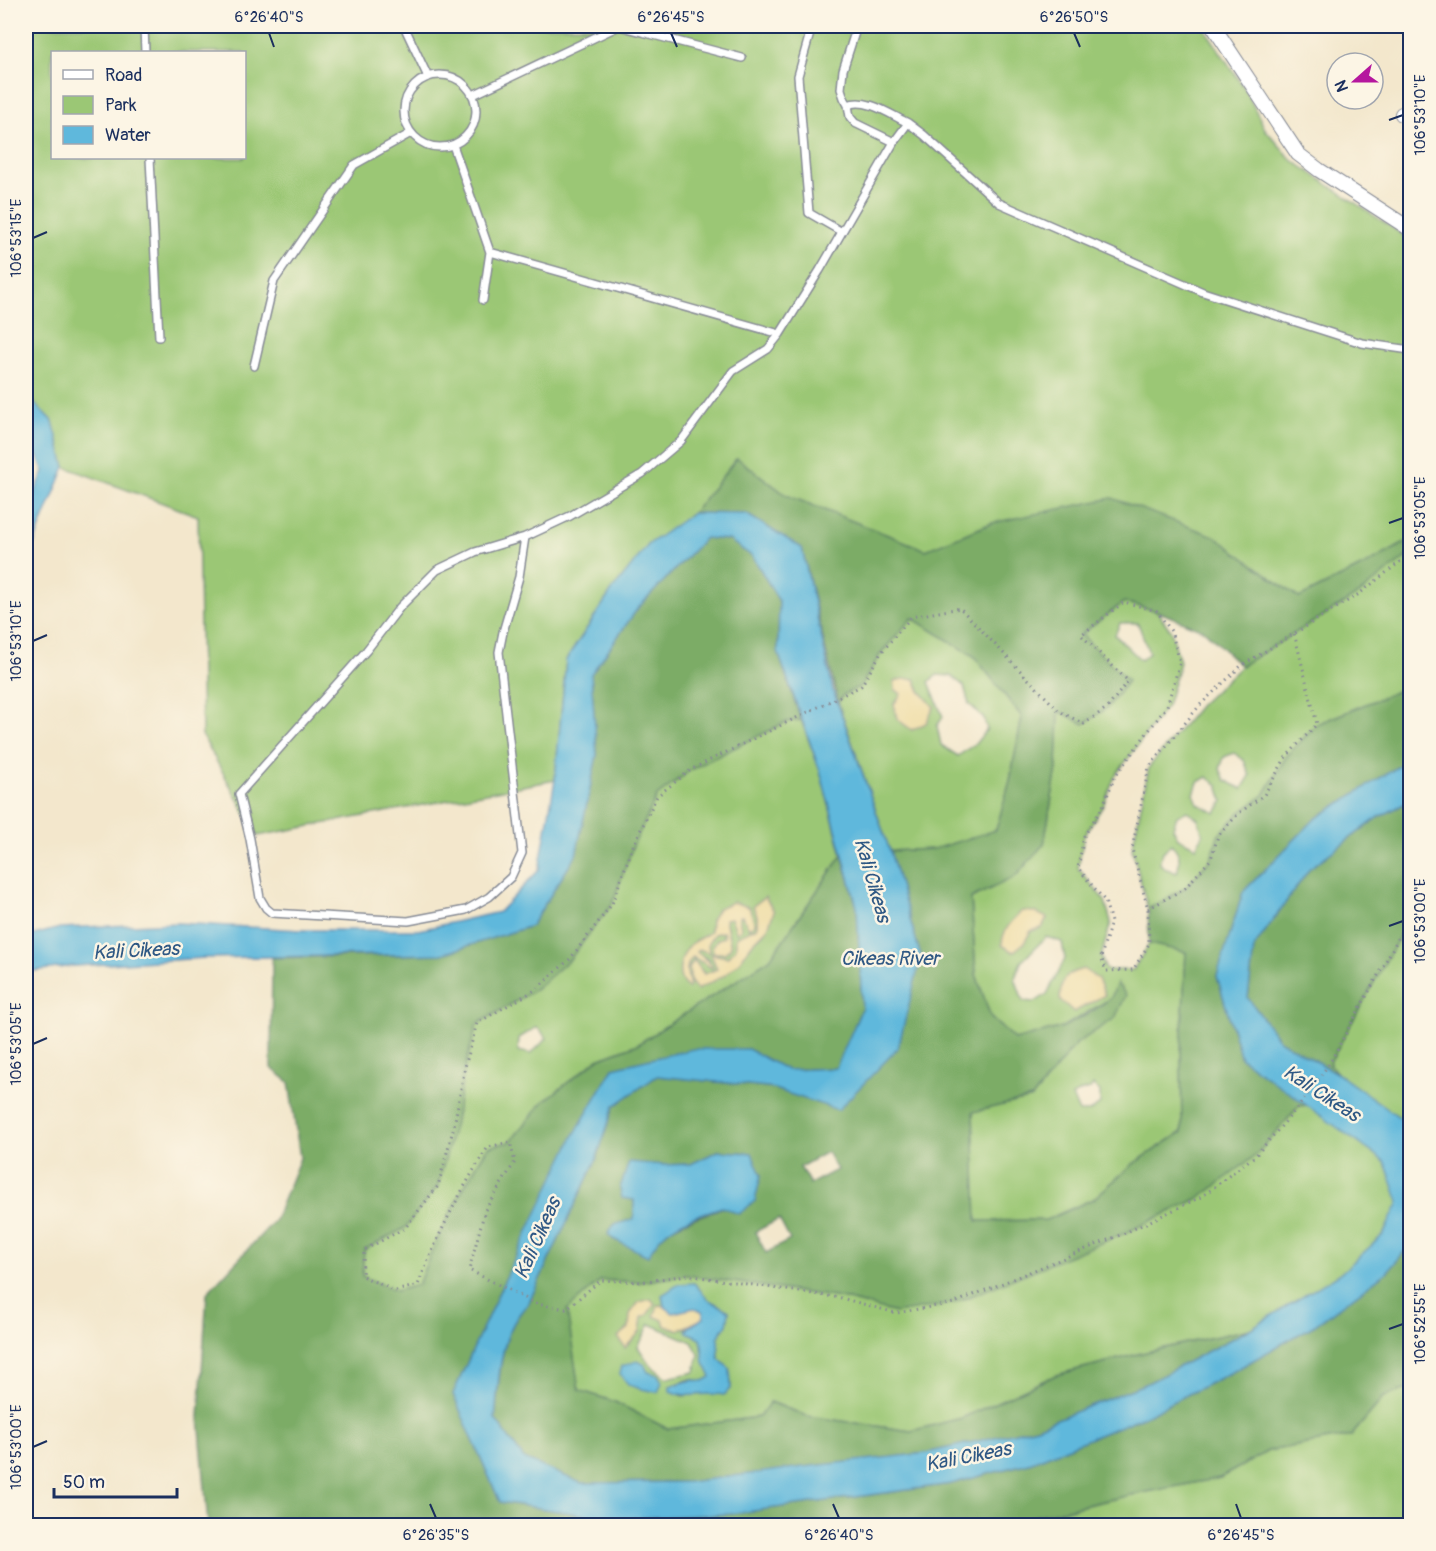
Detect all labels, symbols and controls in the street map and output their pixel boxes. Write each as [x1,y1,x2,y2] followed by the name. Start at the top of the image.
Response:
[234,8,304,27] text: 6°26'40"S
[637,8,705,27] text: 6°26'45"S
[1040,8,1108,27] text: 6°26'50"S
[51,51,246,159] legend
[1325,51,1385,111] north arrow
[105,64,142,87] text: Road
[1411,74,1430,155] text: 106°53'10"E
[1331,77,1353,95] text: N
[105,94,137,117] text: Park
[105,124,151,147] text: Water
[7,198,26,277] text: 106°53'15"E
[1411,476,1430,560] text: 106°53'05"E
[7,600,26,681] text: 106°53'10"E
[849,835,897,927] water label: Kali Cikeas
[1411,878,1430,964] text: 106°53'00"E
[92,936,182,965] water label: Kali Cikeas
[841,946,942,971] water label: Cikeas River
[7,1002,26,1086] text: 106°53'05"E
[1279,1059,1366,1129] water label: Kali Cikeas
[508,1192,567,1283] water label: Kali Cikeas
[1411,1283,1430,1365] text: 106°52'55"E
[7,1404,26,1490] text: 106°53'00"E
[923,1436,1015,1477] water label: Kali Cikeas
[54,1461,177,1499] scale bar
[63,1471,105,1494] text: 50 m
[403,1526,469,1545] text: 6°26'35"S
[804,1526,874,1545] text: 6°26'40"S
[1207,1526,1275,1545] text: 6°26'45"S

